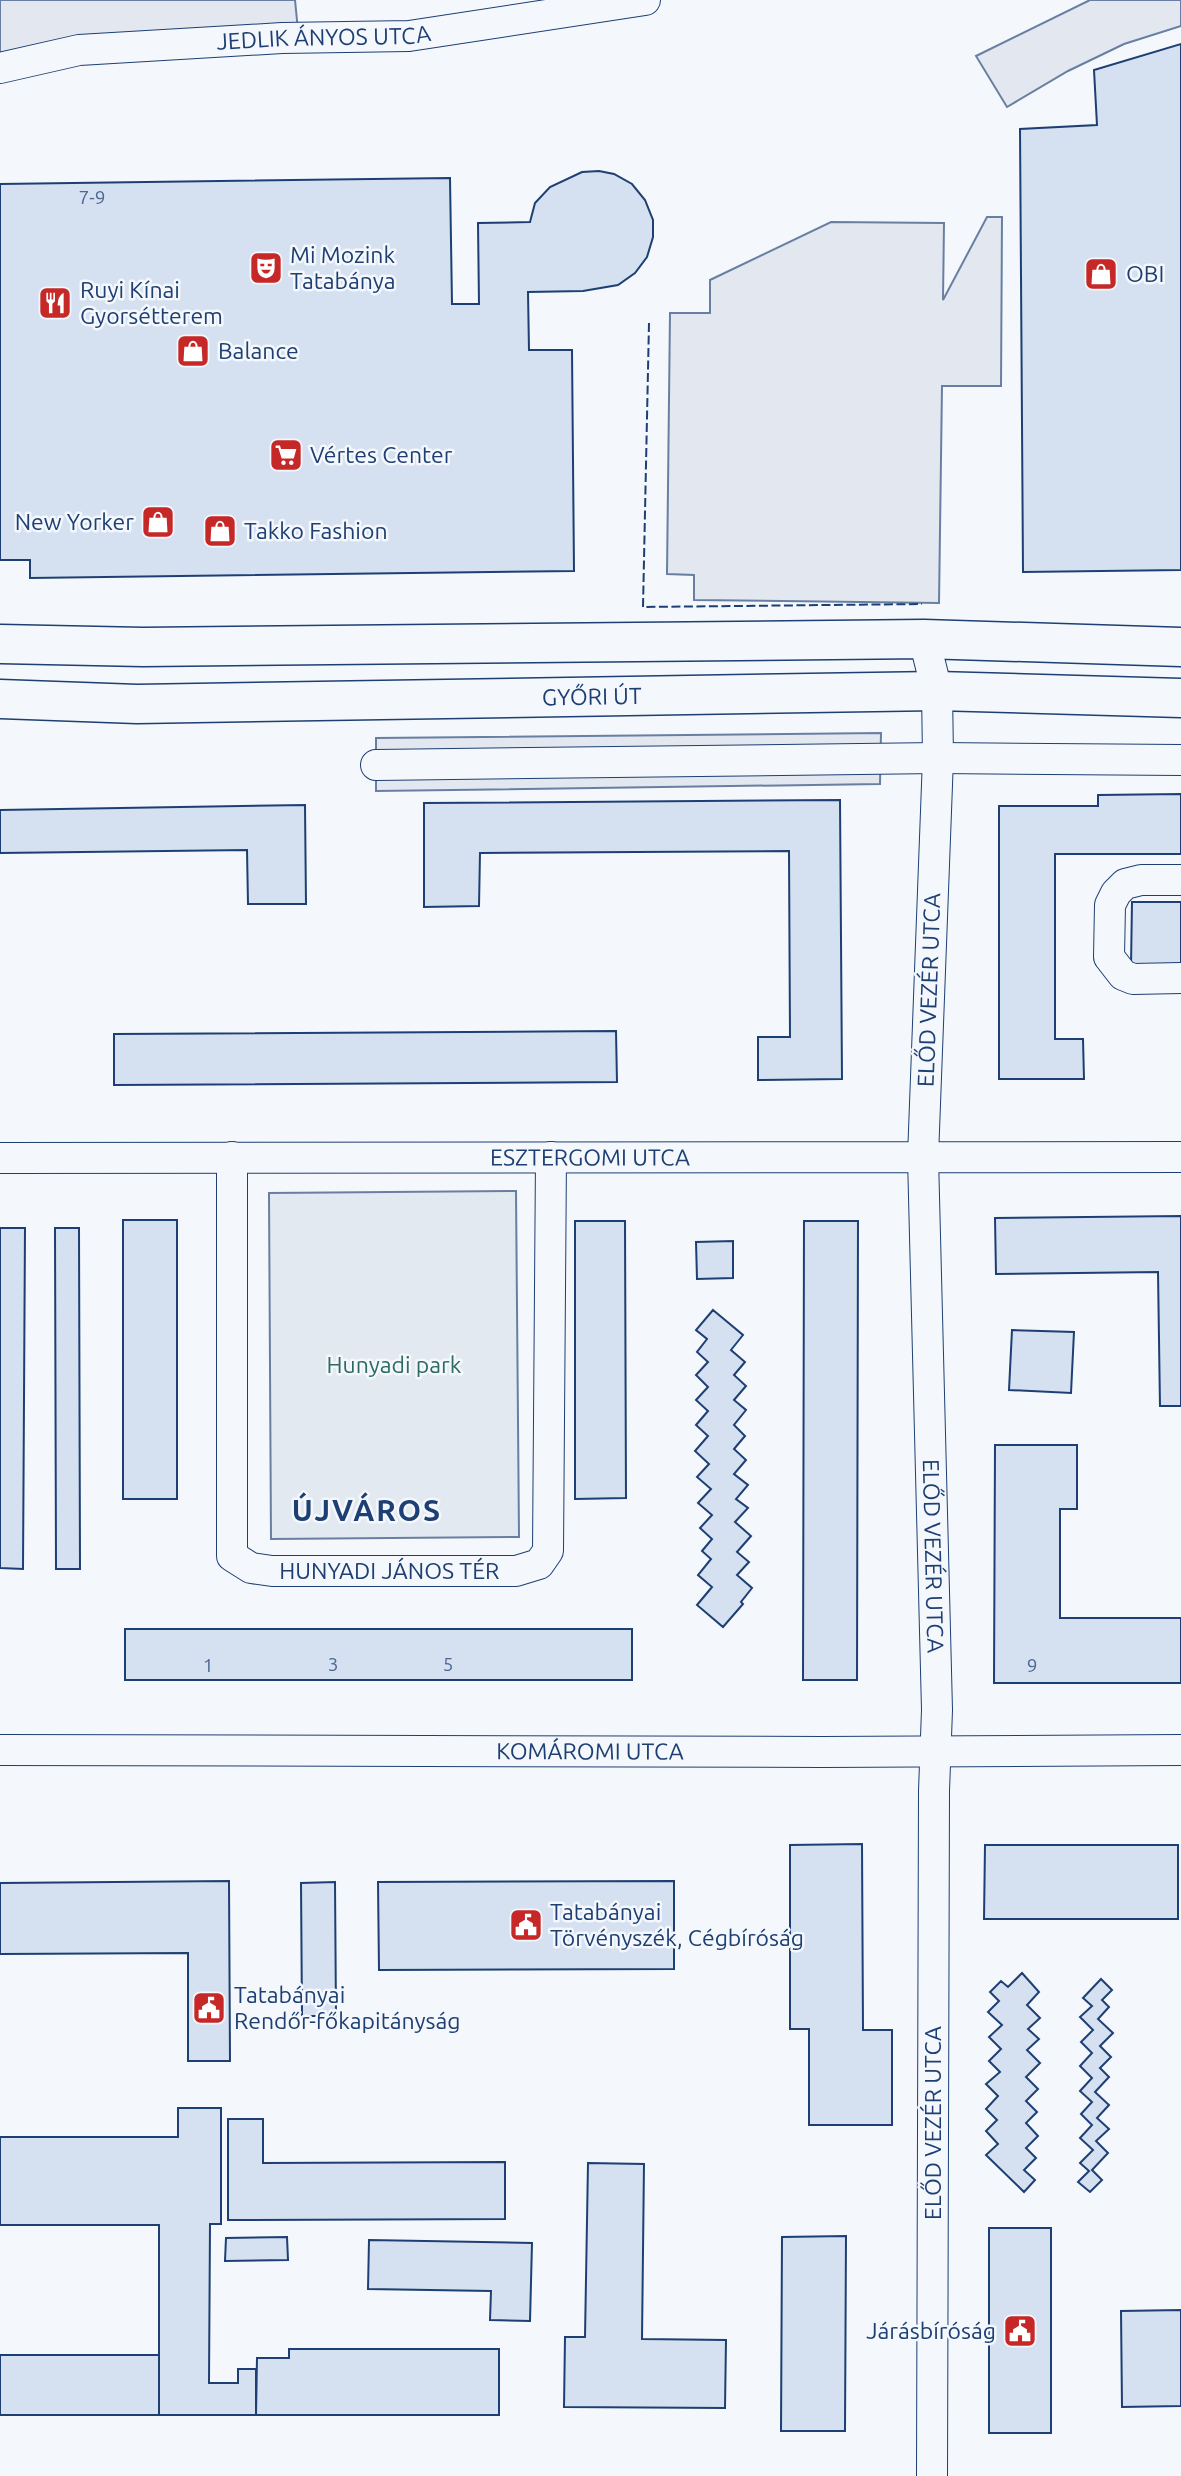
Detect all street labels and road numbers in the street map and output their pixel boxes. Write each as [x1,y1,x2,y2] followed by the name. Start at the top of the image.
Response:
[216,20,432,54] street label: JEDLIK ÁNYOS UTCA
[542,682,642,709] street label: GYŐRI ÚT
[912,893,944,1087] street label: ELŐD VEZÉR UTCA
[490,1144,690,1170] street label: ESZTERGOMI UTCA
[919,1459,949,1653] street label: ELŐD VEZÉR UTCA
[279,1557,499,1583] street label: HUNYADI JÁNOS TÉR
[496,1737,684,1764] street label: KOMÁROMI UTCA
[919,2026,945,2220] street label: ELŐD VEZÉR UTCA

